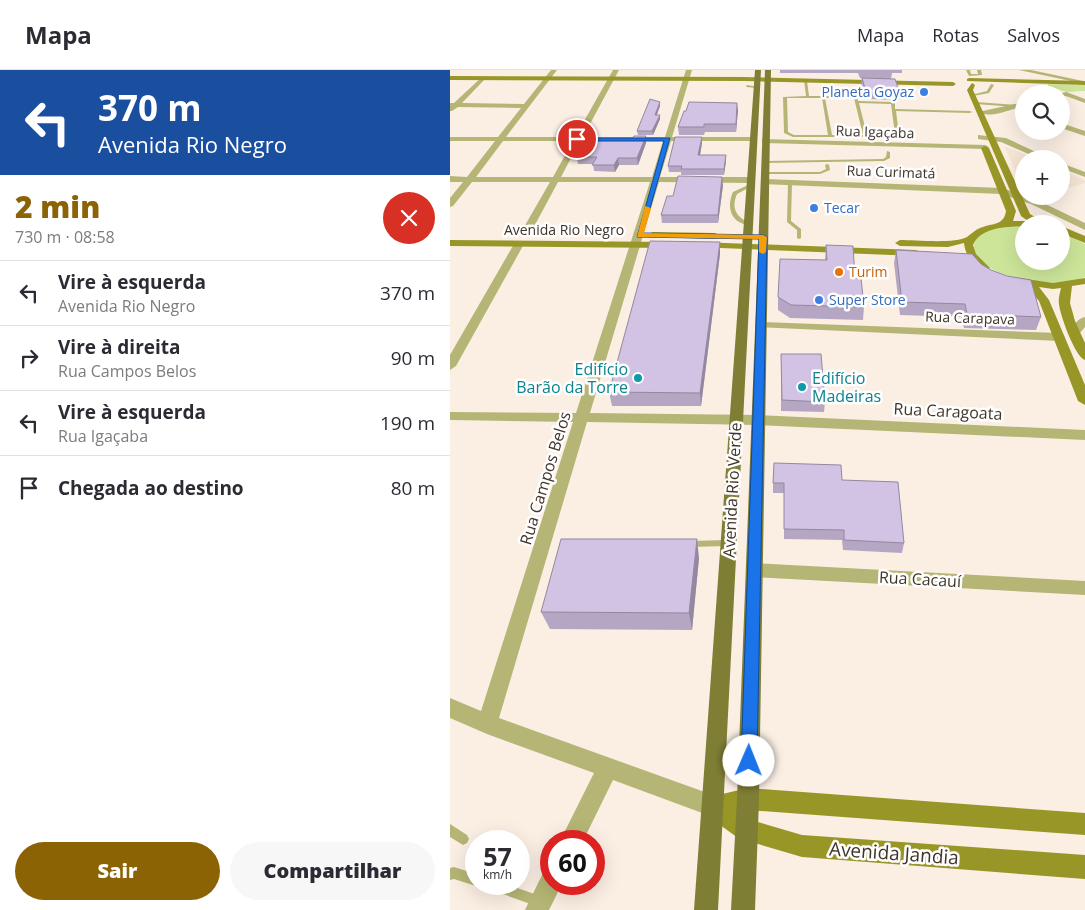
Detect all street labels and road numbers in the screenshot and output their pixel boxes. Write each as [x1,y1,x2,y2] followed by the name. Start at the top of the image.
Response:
[835,121,915,142] street label: Rua Igaçaba
[846,160,936,183] street label: Rua Curimatá
[504,220,624,239] street label: Avenida Rio Negro
[925,306,1015,329] street label: Rua Carapava
[893,397,1003,425] street label: Rua Caragoata
[514,409,576,547] street label: Rua Campos Belos
[717,422,747,558] street label: Avenida Rio Verde
[878,566,963,592] street label: Rua Cacauí
[828,835,960,871] street label: Avenida Jandia

